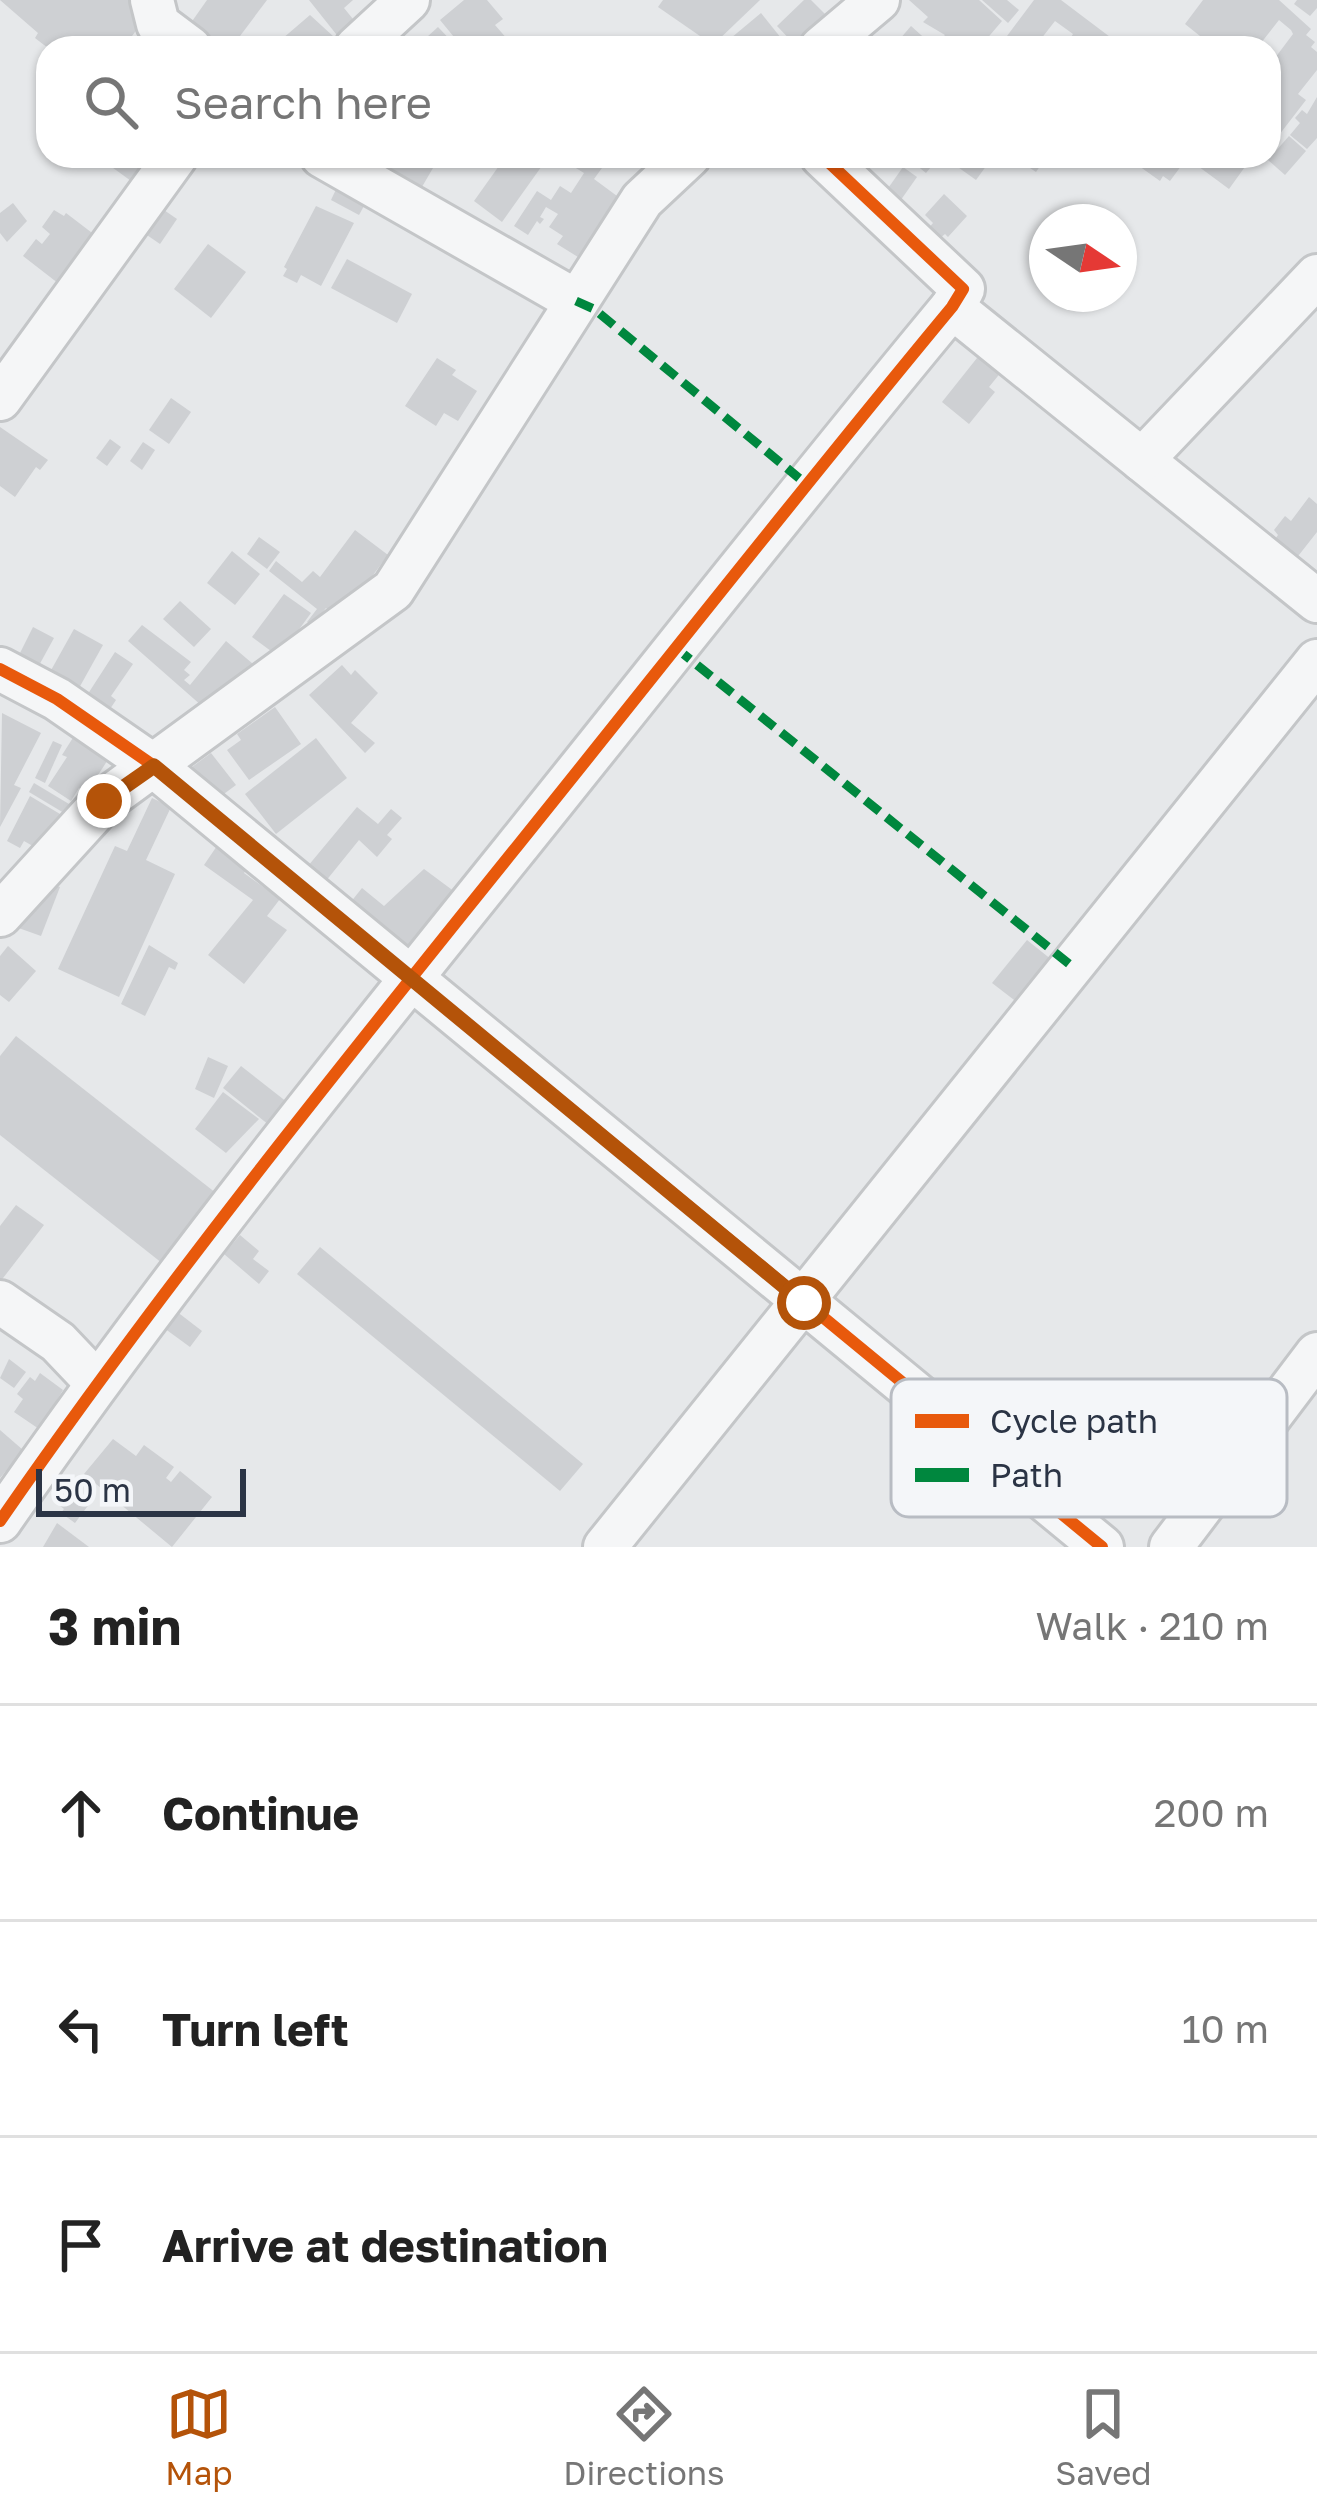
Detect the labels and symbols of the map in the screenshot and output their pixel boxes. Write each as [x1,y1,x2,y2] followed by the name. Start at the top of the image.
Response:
[1029,204,1137,312] north arrow
[77,774,131,828] route end
[777,1276,831,1330] route start
[891,1379,1287,1517] legend
[990,1401,1158,1440] text: Cycle path
[990,1455,1063,1494] text: Path
[36,1463,246,1516] scale bar

